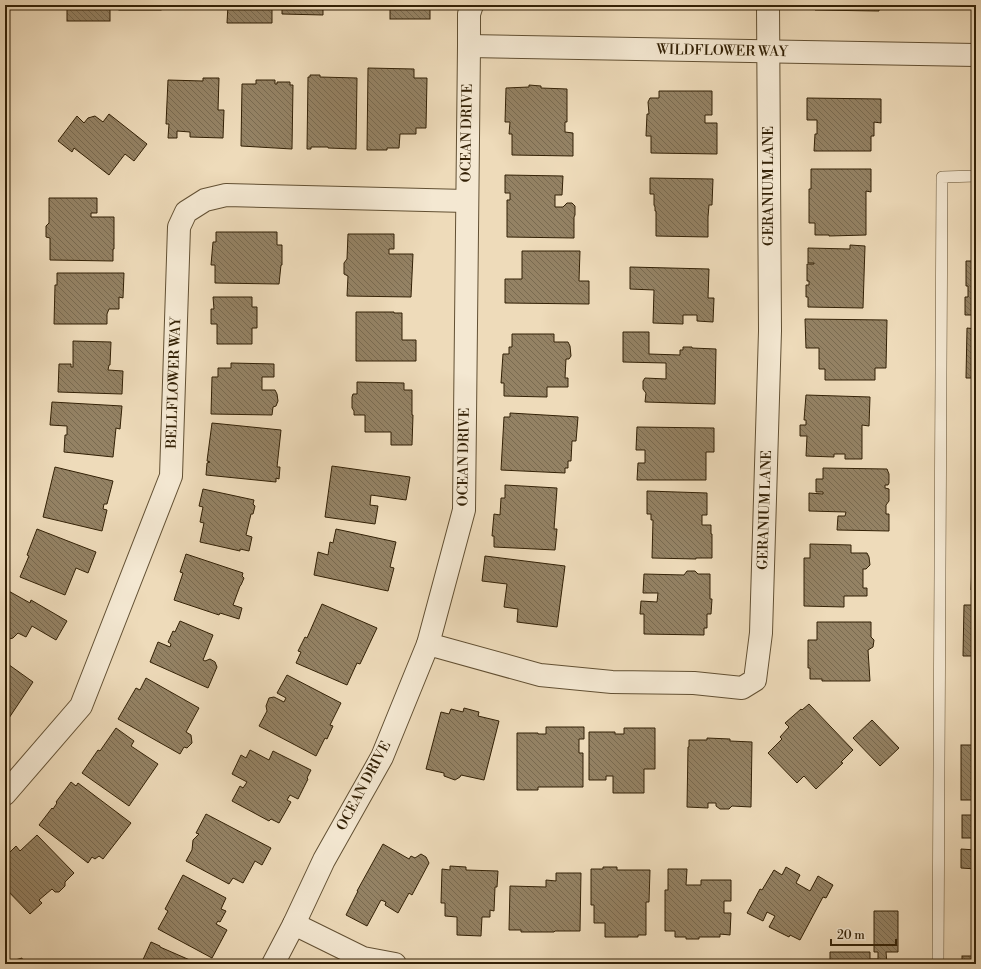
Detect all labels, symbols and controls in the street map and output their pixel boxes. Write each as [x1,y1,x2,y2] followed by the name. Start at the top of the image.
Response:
[655,41,789,61] street label: WILDFLOWER WAY
[457,84,477,182] street label: OCEAN DRIVE
[760,126,778,246] street label: GERANIUM LANE
[163,316,185,450] street label: BELLFLOWER WAY
[454,408,474,506] street label: OCEAN DRIVE
[754,450,776,570] street label: GERANIUM LANE
[333,738,395,834] street label: OCEAN DRIVE
[831,921,896,947] scale bar
[837,928,865,943] text: 20 m

